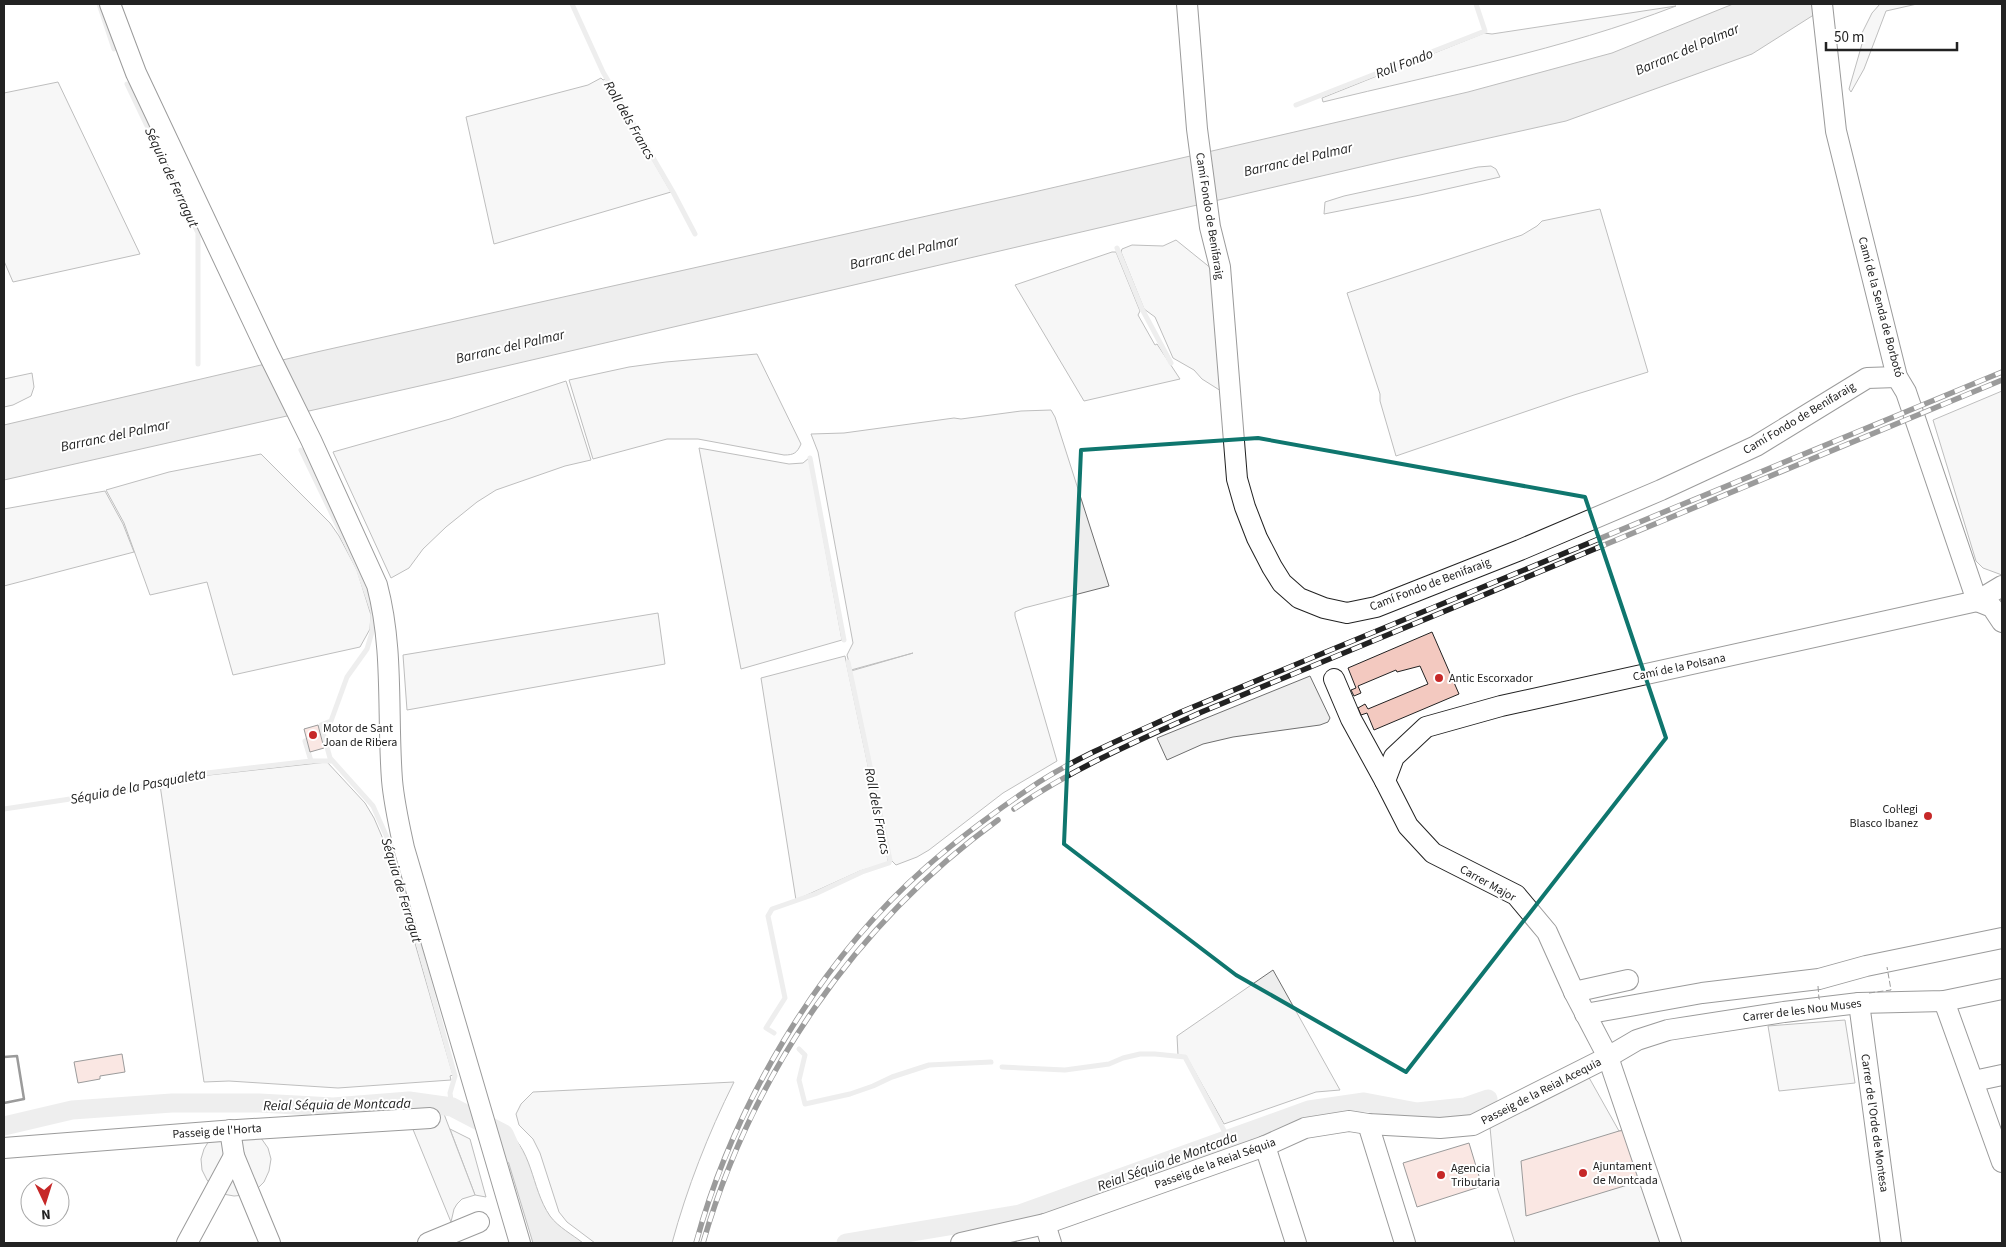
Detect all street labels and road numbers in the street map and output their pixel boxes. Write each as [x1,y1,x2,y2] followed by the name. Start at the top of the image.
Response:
[1191,151,1228,281] street label: Camí Fondo de Benifaraig
[1854,235,1907,379] street label: Camí de la Senda de Borbotó
[1740,378,1859,459] street label: Camí Fondo de Benifaraig
[1367,554,1493,615] street label: Camí Fondo de Benifaraig
[1631,649,1727,686] street label: Camí de la Polsana
[1457,861,1520,906] street label: Carrer Major
[1742,995,1862,1026] street label: Carrer de les Nou Muses
[1856,1053,1893,1193] street label: Carrer de l'Orde de Montesa
[1478,1054,1604,1129] street label: Passeig de la Reial Acequia
[172,1120,262,1143] street label: Passeig de l'Horta
[1152,1134,1278,1193] street label: Passeig de la Reial Séquia

